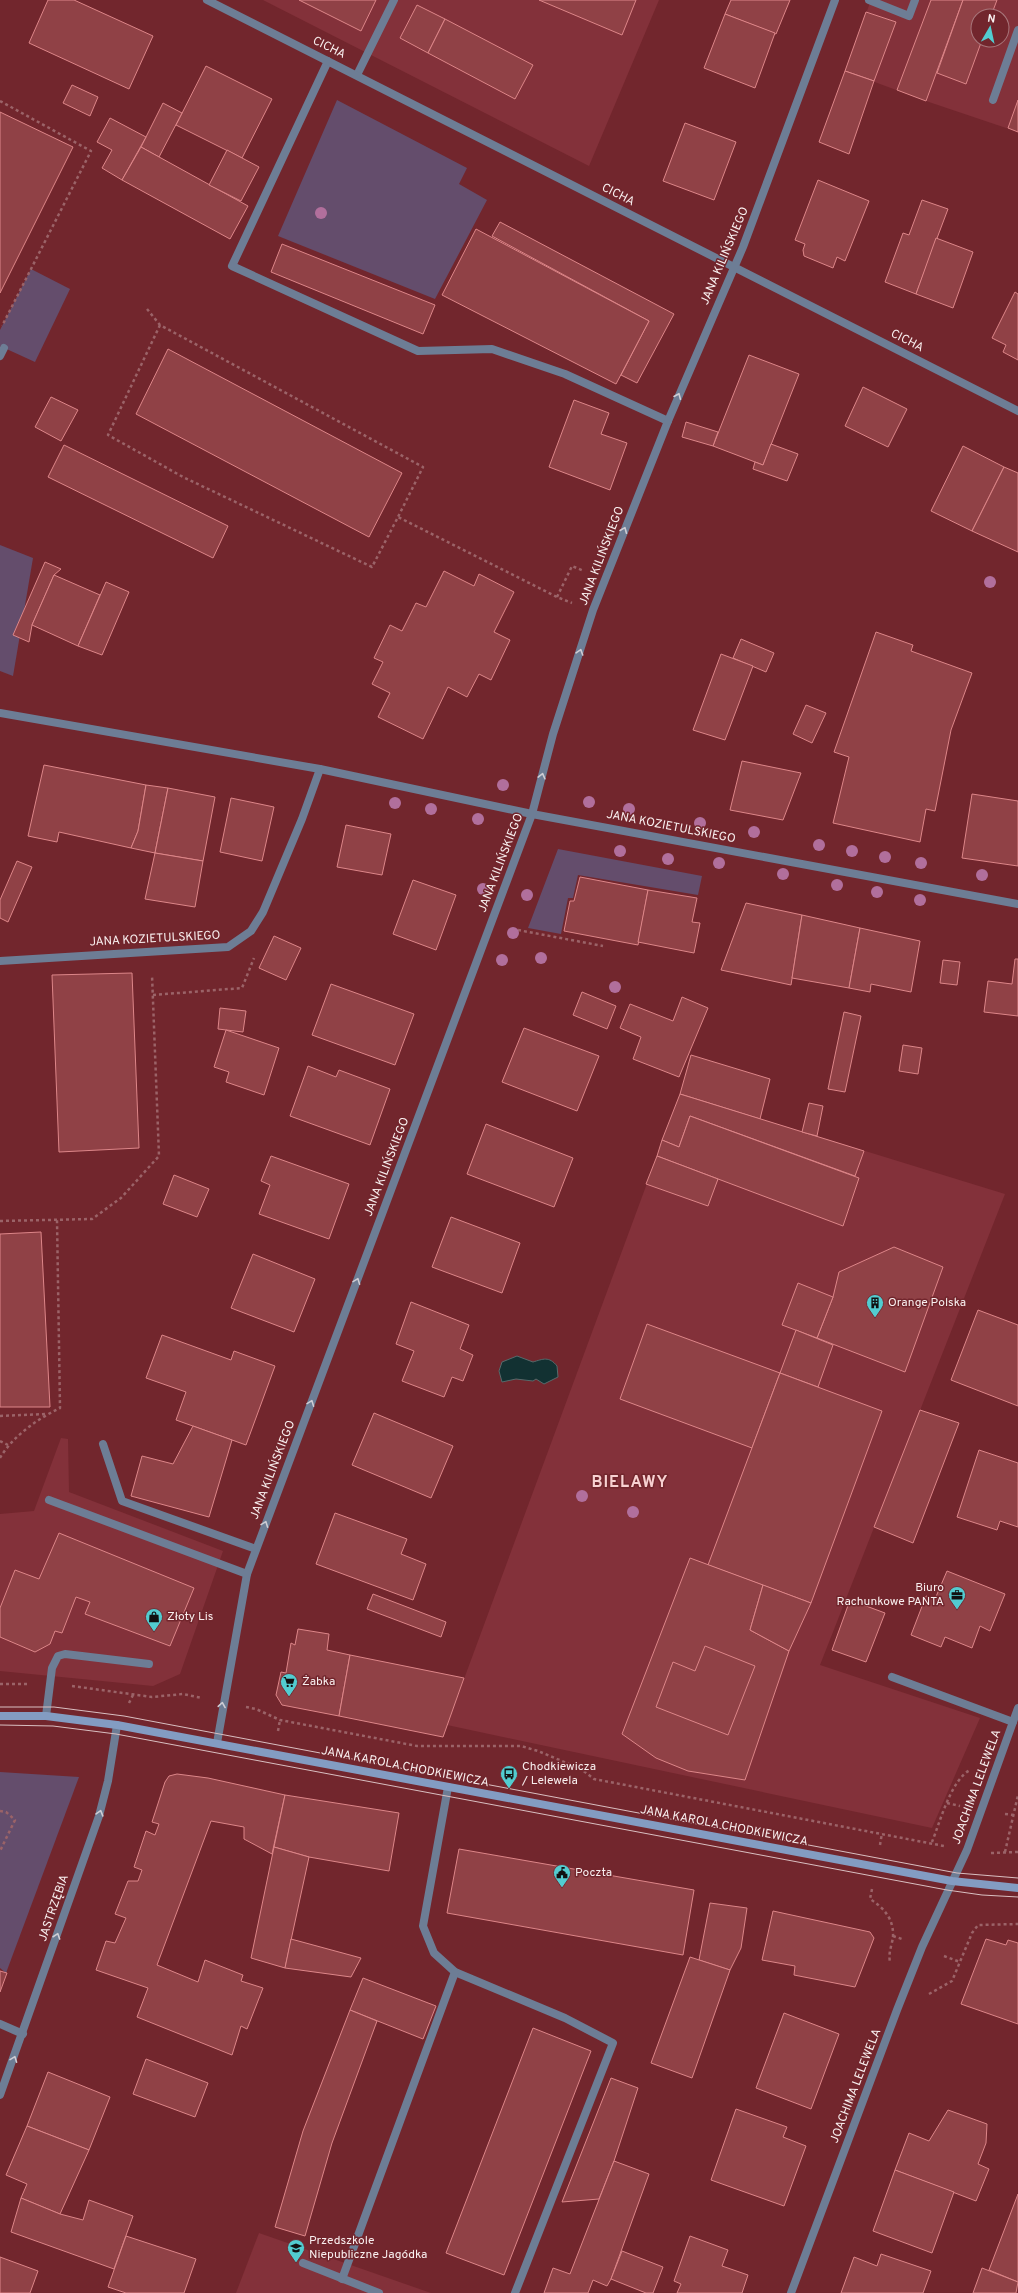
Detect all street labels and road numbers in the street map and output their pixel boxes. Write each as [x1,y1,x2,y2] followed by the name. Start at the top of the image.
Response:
[310,33,348,63] street label: CICHA
[599,180,637,210] street label: CICHA
[697,205,753,307] street label: JANA KILIŃSKIEGO
[888,326,926,356] street label: CICHA
[576,504,628,608] street label: JANA KILIŃSKIEGO
[605,807,737,847] street label: JANA KOZIETULSKIEGO
[475,811,527,915] street label: JANA KILIŃSKIEGO
[89,928,221,950] street label: JANA KOZIETULSKIEGO
[361,1115,413,1219] street label: JANA KILIŃSKIEGO
[247,1418,299,1522] street label: JANA KILIŃSKIEGO
[949,1727,1005,1847] street label: JOACHIMA LELEWELA
[320,1743,490,1791] street label: JANA KAROLA CHODKIEWICZA
[639,1802,809,1850] street label: JANA KAROLA CHODKIEWICZA
[35,1872,73,1944] street label: JASTRZĘBIA
[827,2026,885,2146] street label: JOACHIMA LELEWELA

